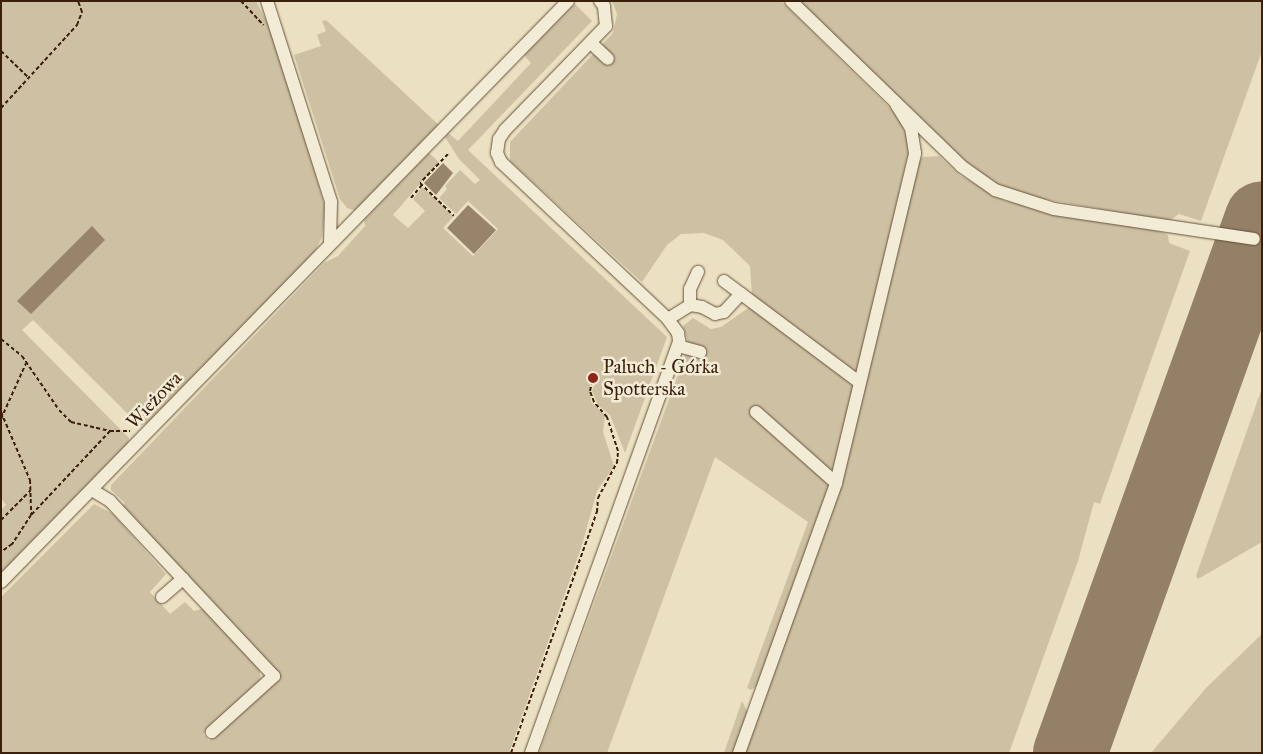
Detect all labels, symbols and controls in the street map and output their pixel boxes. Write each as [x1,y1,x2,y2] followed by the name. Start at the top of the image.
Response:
[603,356,719,400] place label: Paluch - Górka Spotterska
[122,367,186,433] street label: Wieżowa
[587,372,599,384] marker: Paluch - Górka Spotterska

